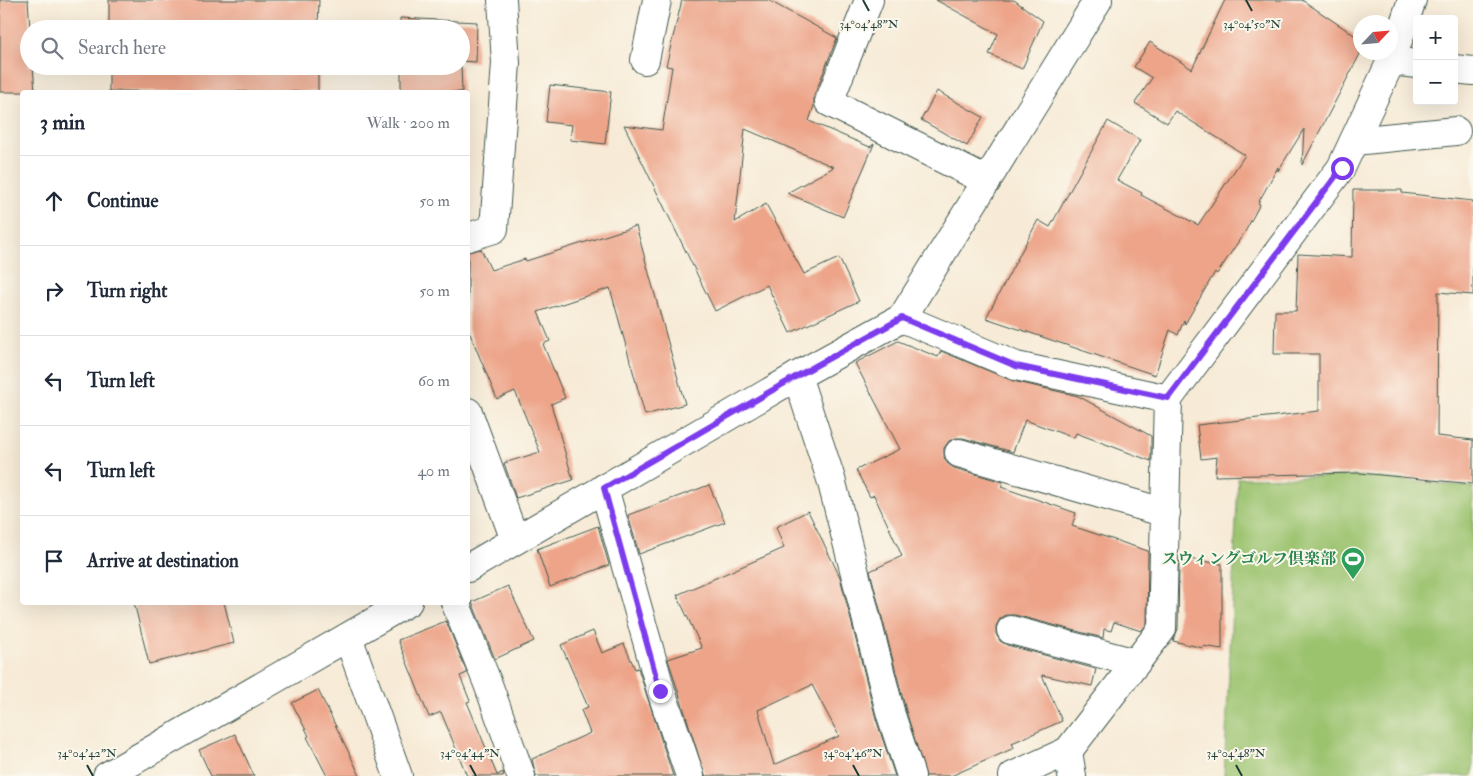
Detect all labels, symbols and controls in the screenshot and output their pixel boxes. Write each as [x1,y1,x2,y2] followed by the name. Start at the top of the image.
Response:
[1353,15,1398,60] north arrow
[1413,15,1458,105] map controls
[1413,15,1458,60] button: +
[839,17,899,32] text: 34°04'48"N
[1223,17,1281,32] text: 34°04'50"N
[20,20,470,75] search box
[38,34,66,62] icon: search
[78,36,166,60] text: Search here
[1413,60,1458,105] button: −
[40,109,85,136] text: 3 min
[367,113,450,133] text: Walk · 200 m
[1331,157,1354,180] route start
[40,187,68,215] icon: ahead
[87,189,158,213] text: Continue
[419,191,450,211] text: 50 m
[40,277,68,305] icon: right
[87,279,167,303] text: Turn right
[419,281,450,301] text: 50 m
[40,367,68,395] icon: left
[87,369,155,393] text: Turn left
[418,371,450,391] text: 60 m
[40,457,68,485] icon: left
[87,459,155,483] text: Turn left
[417,461,450,481] text: 40 m
[1340,546,1366,580] sports icon: スウィングゴルフ倶楽部
[40,547,68,575] icon: arrive
[87,549,239,573] text: Arrive at destination
[1162,549,1337,569] place label: スウィングゴルフ倶楽部
[649,680,672,703] route end
[57,746,117,761] text: 34°04'42"N
[440,746,500,761] text: 34°04'44"N
[823,746,883,761] text: 34°04'46"N
[1206,746,1266,761] text: 34°04'48"N

